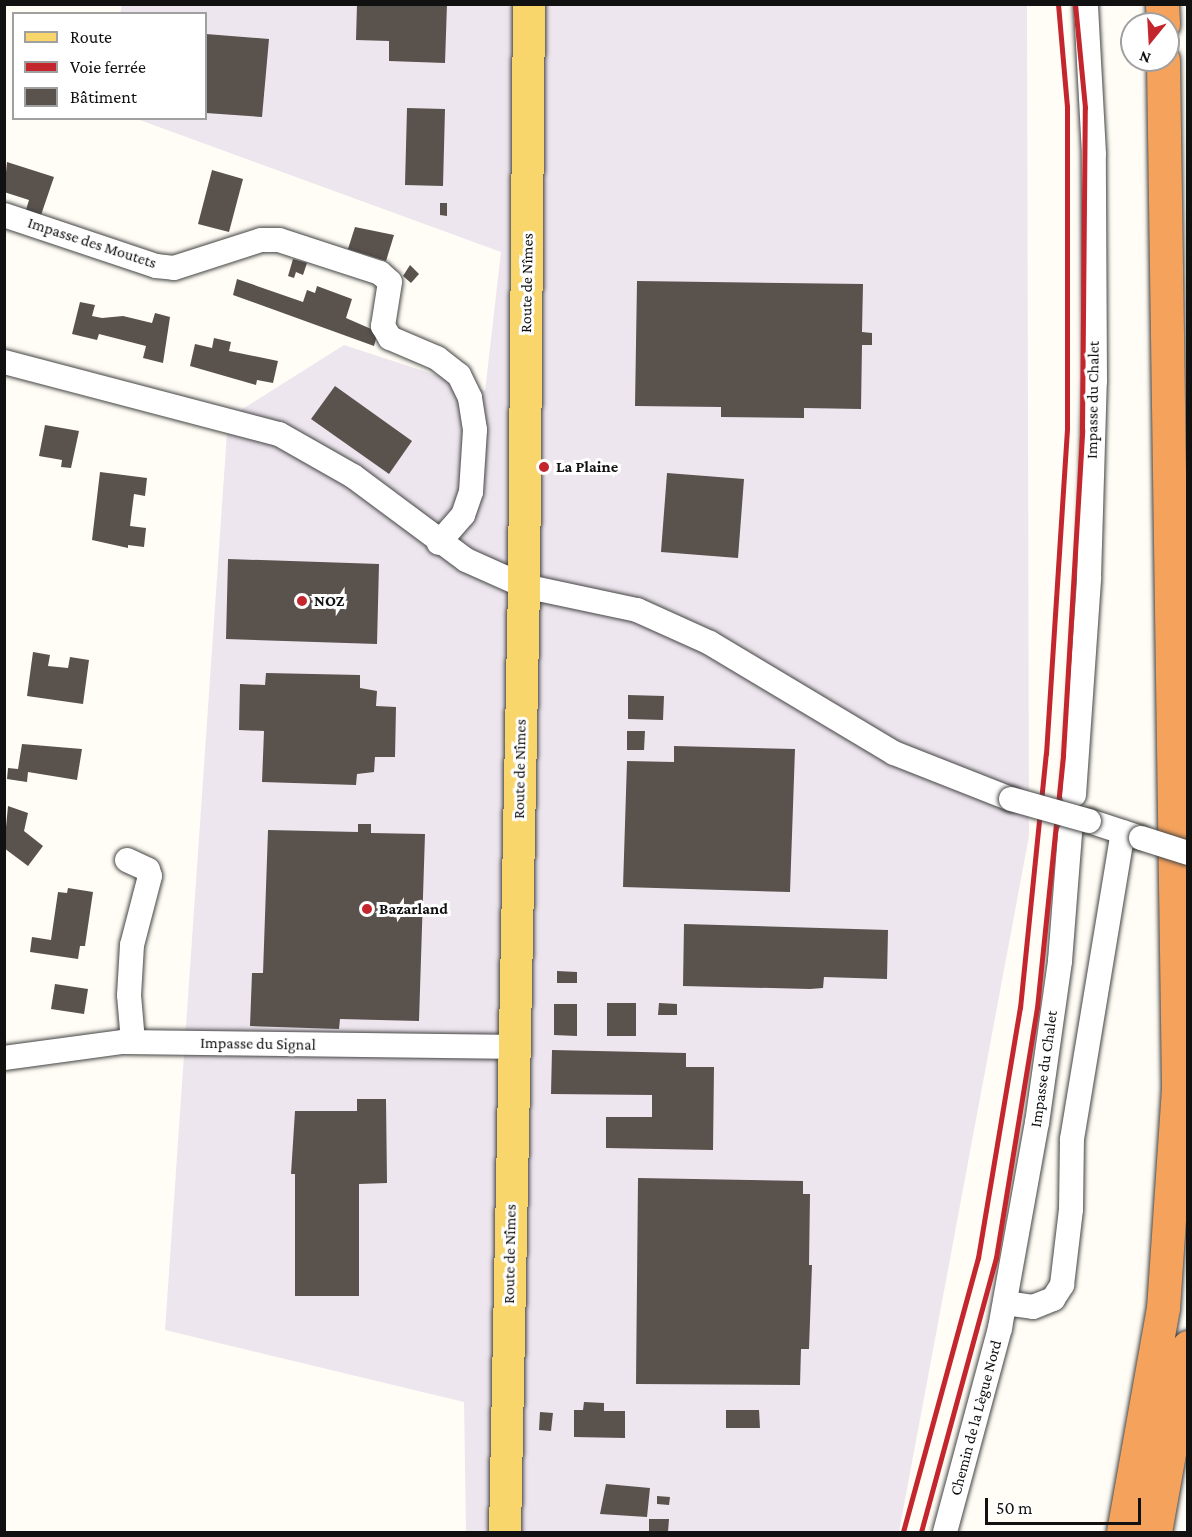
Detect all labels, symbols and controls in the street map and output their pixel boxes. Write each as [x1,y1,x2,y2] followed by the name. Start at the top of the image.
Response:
[12,12,207,120] legend
[1120,12,1180,72] north arrow
[70,27,112,47] text: Route
[1137,48,1153,67] text: N
[70,57,146,77] text: Voie ferrée
[70,87,137,107] text: Bâtiment
[25,213,159,273] street label: Impasse des Moutets
[517,233,537,333] street label: Route de Nîmes
[1082,341,1104,459] street label: Impasse du Chalet
[556,457,618,477] place label: La Plaine
[537,460,551,474] marker: La Plaine
[314,591,344,611] place label: NOZ
[295,594,309,608] marker: NOZ
[510,719,530,819] street label: Route de Nîmes
[379,899,448,919] place label: Bazarland
[360,902,374,916] marker: Bazarland
[1026,1009,1062,1129] street label: Impasse du Chalet
[200,1033,316,1055] street label: Impasse du Signal
[500,1204,520,1304] street label: Route de Nîmes
[946,1338,1006,1498] street label: Chemin de la Lègue Nord
[988,1486,1144,1524] scale bar
[996,1498,1033,1518] text: 50 m

